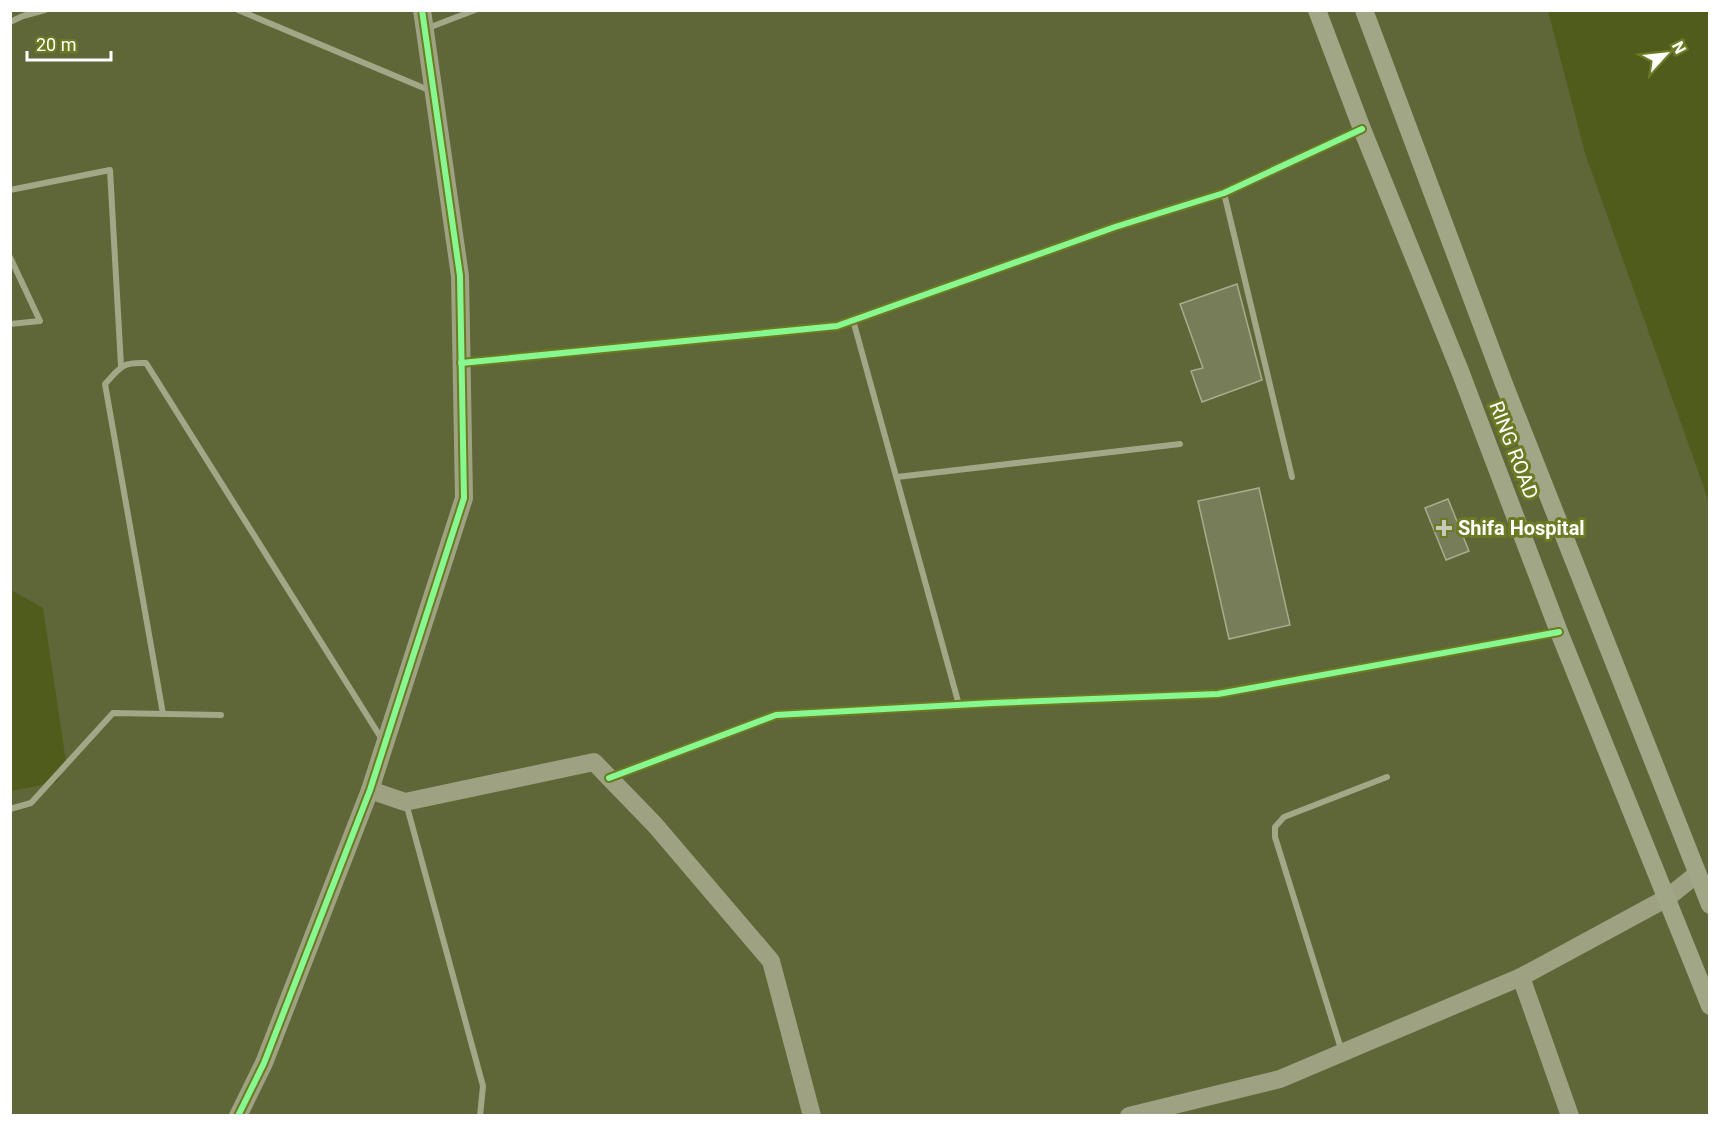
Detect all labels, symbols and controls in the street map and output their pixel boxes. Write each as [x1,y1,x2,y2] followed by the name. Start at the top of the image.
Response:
[27,24,111,62] scale bar
[1636,24,1696,84] north arrow
[36,34,76,55] text: 20 m
[1668,38,1690,57] text: N
[1484,398,1544,502] street label: RING ROAD
[1458,516,1585,540] place label: Shifa Hospital
[1435,519,1453,537] marker: Shifa Hospital

